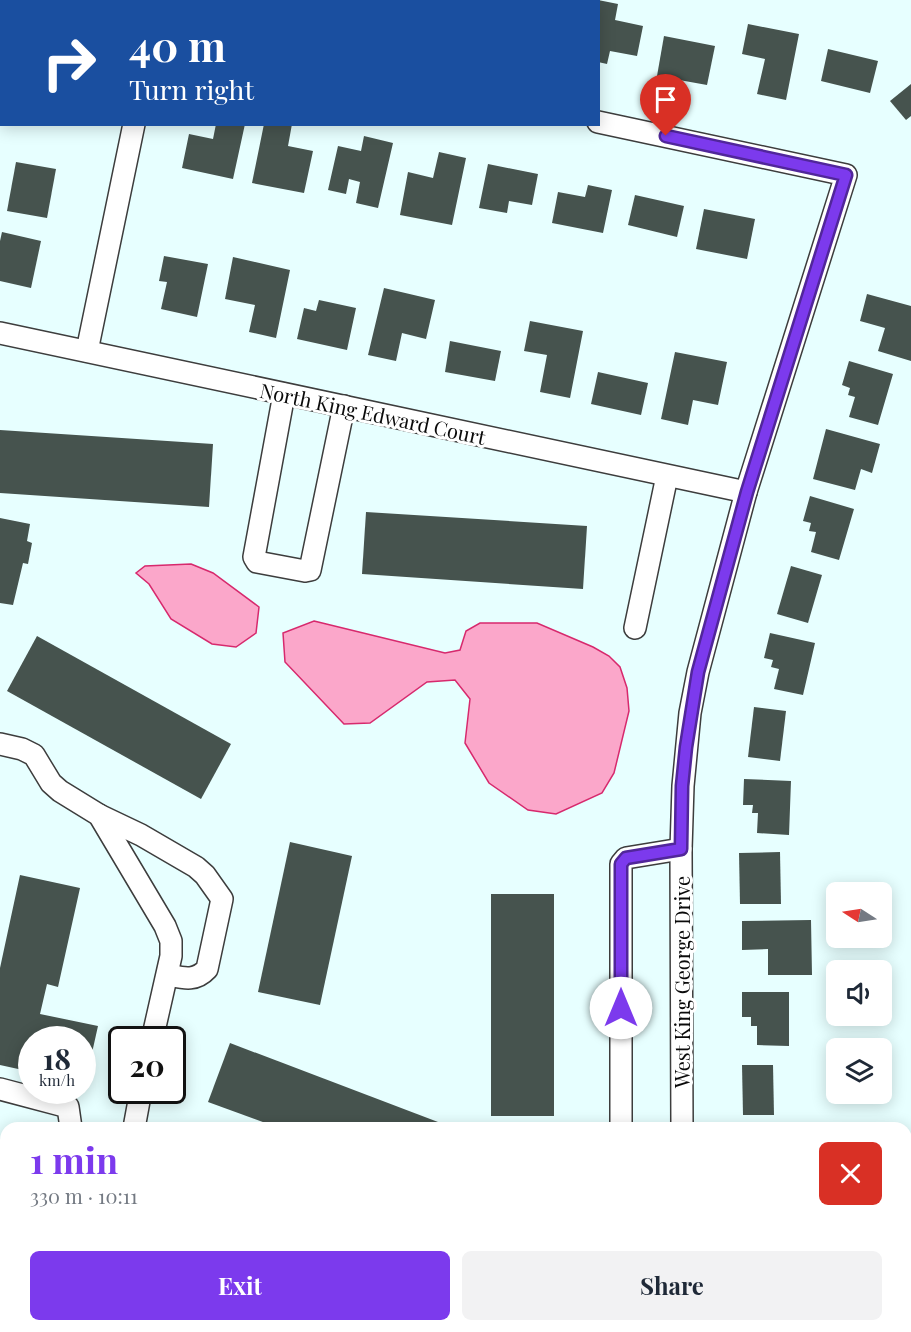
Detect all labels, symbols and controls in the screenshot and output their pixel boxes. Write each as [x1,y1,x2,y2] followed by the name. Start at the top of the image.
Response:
[129,17,226,73] text: 40 m
[30,24,108,102] icon: right
[129,71,254,107] text: Turn right
[640,74,691,136] pin
[649,83,682,116] icon: arrive
[258,376,489,450] street label: North King Edward Court
[668,876,695,1089] street label: West King George Drive
[826,882,892,948] north arrow
[826,882,892,1104] map controls
[826,960,892,1026] button: sound
[589,976,653,1040] position arrow
[108,1026,186,1104] speed limit sign: 20
[43,1038,71,1078] text: 18
[826,1038,892,1104] button: layers
[39,1070,75,1090] text: km/h
[30,1135,118,1183] text: 1 min
[819,1142,882,1205] button: close
[30,1182,138,1209] text: 330 m · 10:11
[30,1251,450,1320] button: Exit
[462,1251,882,1320] button: Share

